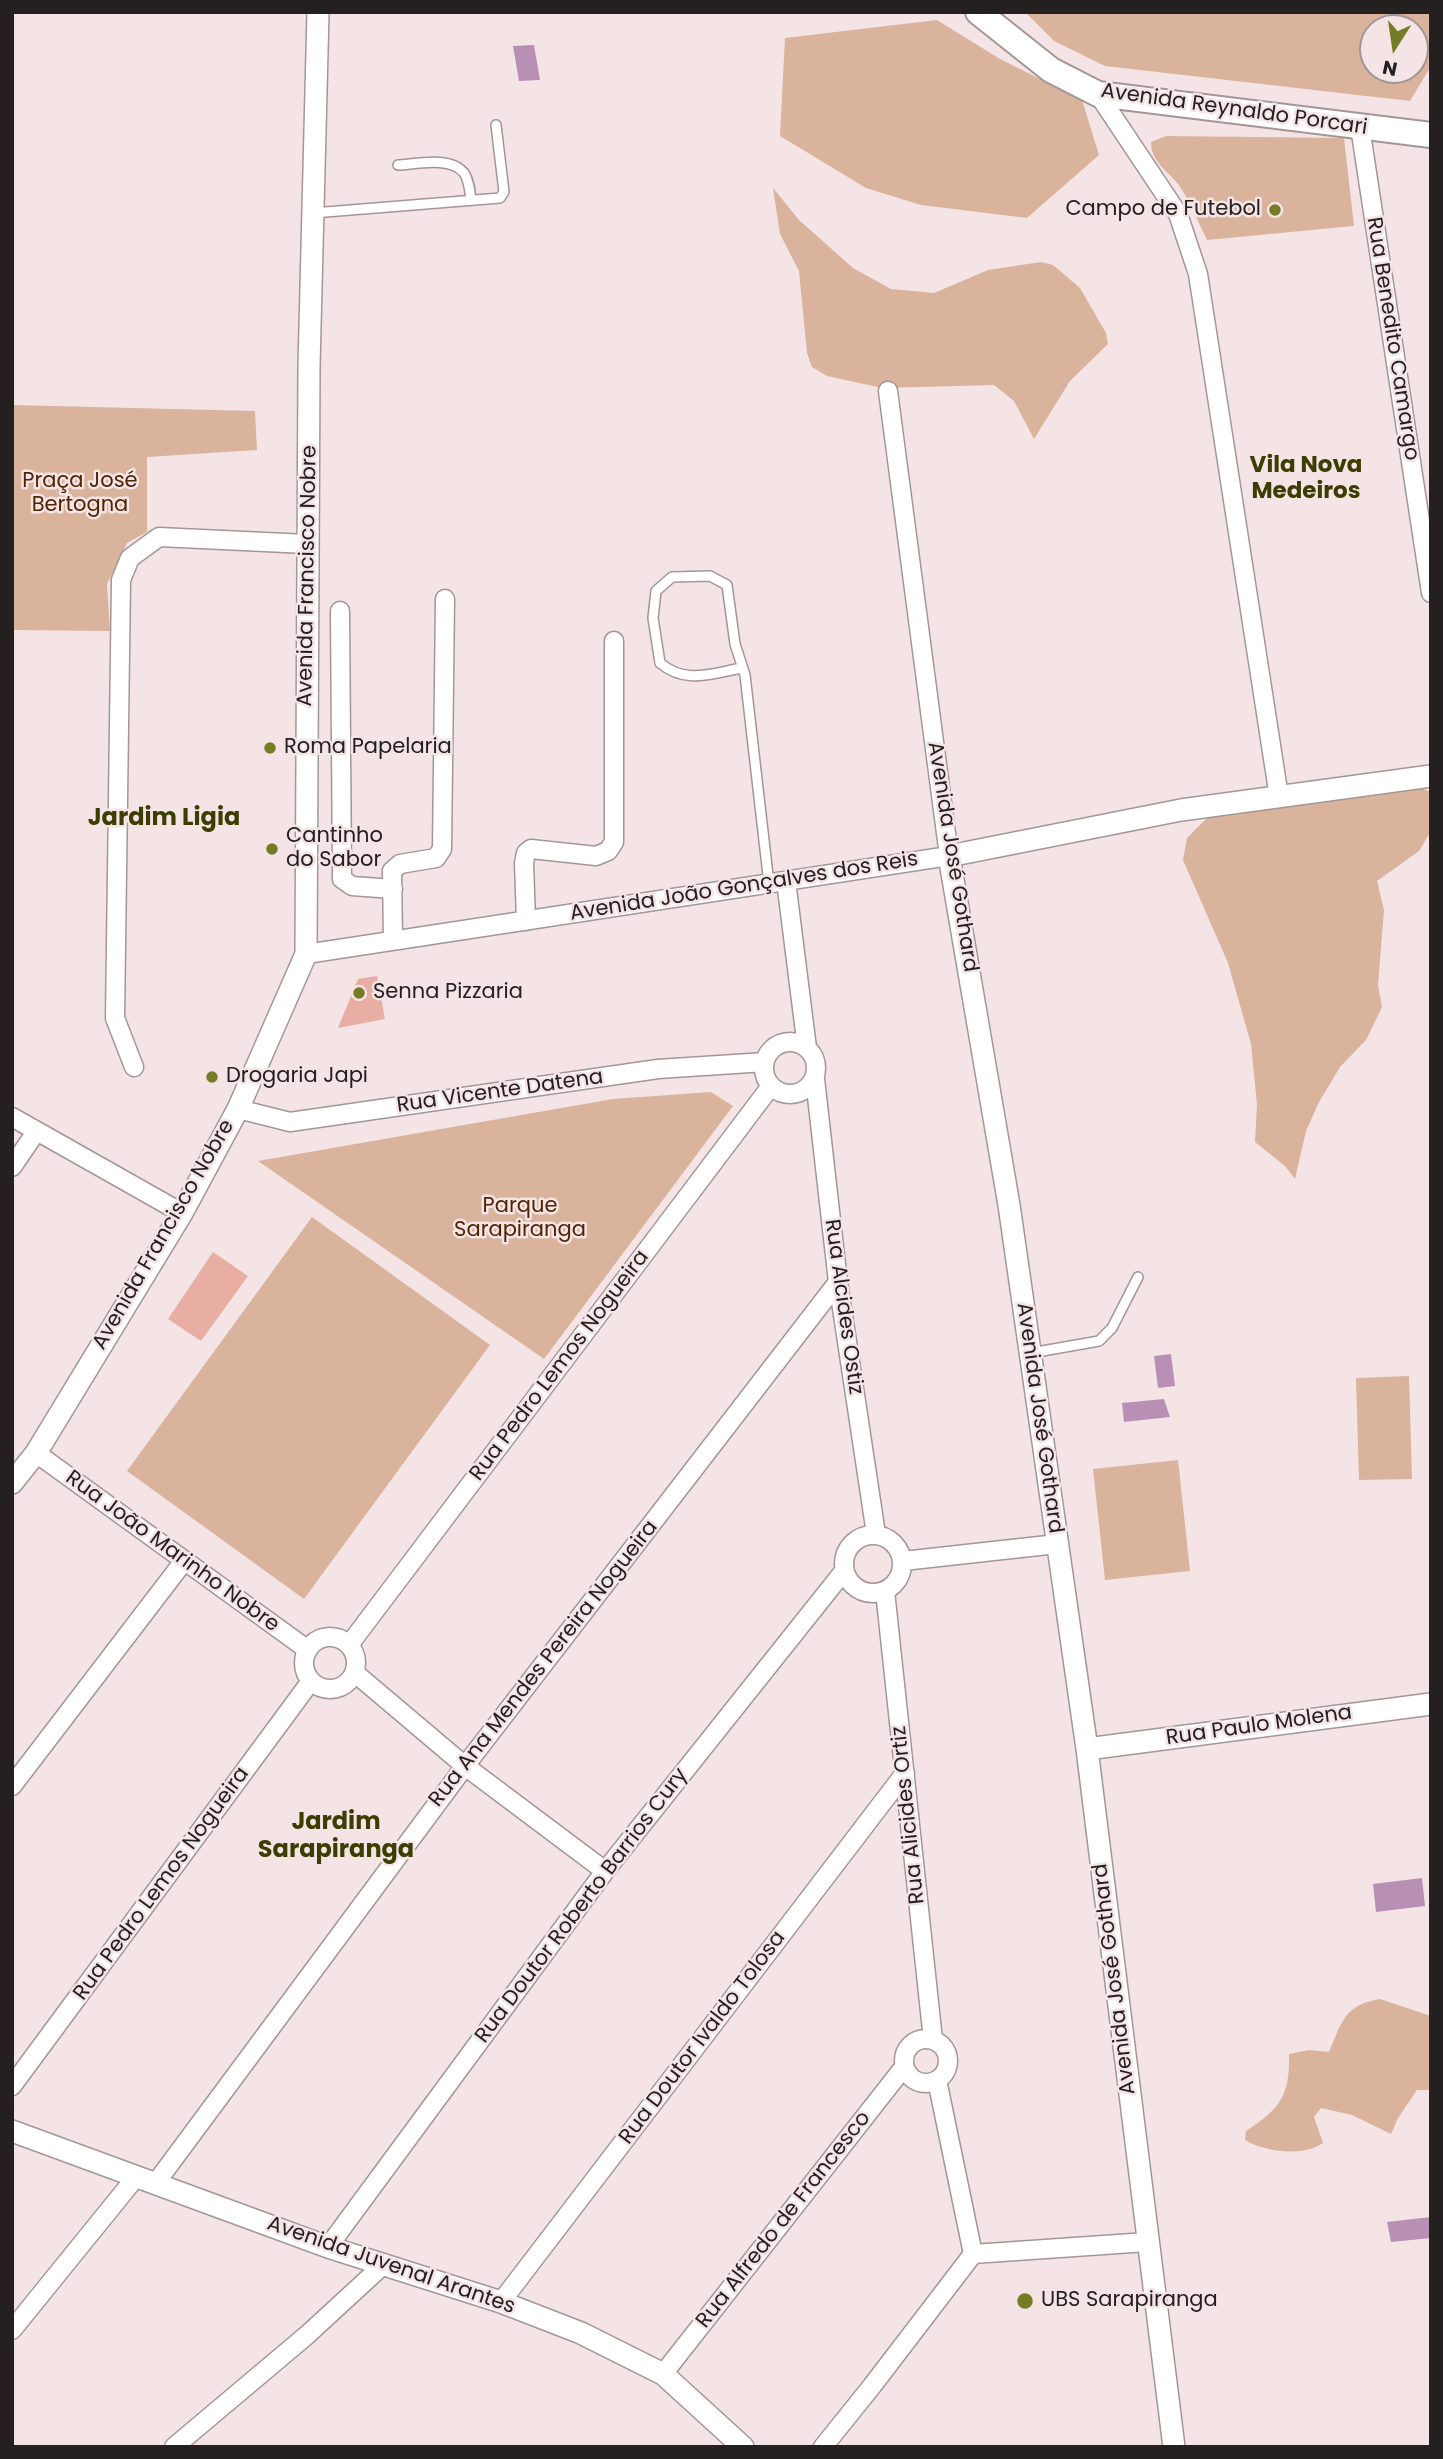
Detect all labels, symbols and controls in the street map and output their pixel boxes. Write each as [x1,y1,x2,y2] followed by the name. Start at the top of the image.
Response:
[1359,14,1429,84] north arrow
[1380,53,1400,83] text: N
[1099,79,1369,141] street label: Avenida Reynaldo Porcari
[1065,197,1261,223] place label: Campo de Futebol
[1267,202,1283,218] marker: Campo de Futebol
[1360,215,1424,463] street label: Rua Benedito Camargo
[293,445,323,707] street label: Avenida Francisco Nobre
[1250,452,1362,506] district label: Vila Nova Medeiros
[22,469,138,519] park label: Praça José Bertogna
[284,735,452,761] place label: Roma Papelaria
[262,740,278,756] marker: Roma Papelaria
[921,740,983,974] street label: Avenida José Gothard
[88,805,240,833] district label: Jardim Ligia
[286,824,383,874] place label: Cantinho do Sabor
[264,841,280,857] marker: Cantinho do Sabor
[568,847,920,927] street label: Avenida João Gonçalves dos Reis
[373,980,523,1006] place label: Senna Pizzaria
[351,985,367,1001] marker: Senna Pizzaria
[226,1064,368,1090] place label: Drogaria Japi
[395,1065,605,1119] street label: Rua Vicente Datena
[204,1069,220,1085] marker: Drogaria Japi
[88,1115,240,1355] street label: Avenida Francisco Nobre
[454,1194,586,1244] park label: Parque Sarapiranga
[818,1218,868,1396] street label: Rua Alcides Ostiz
[465,1246,655,1486] street label: Rua Pedro Lemos Nogueira
[1010,1301,1068,1535] street label: Avenida José Gothard
[60,1466,284,1638] street label: Rua João Marinho Nobre
[424,1516,664,1812] street label: Rua Ana Mendes Pereira Nogueira
[1164,1700,1354,1752] street label: Rua Paulo Molena
[887,1725,931,1905] street label: Rua Alicides Ortiz
[69,1763,255,2005] street label: Rua Pedro Lemos Nogueira
[470,1764,694,2048] street label: Rua Doutor Roberto Barrios Cury
[258,1809,414,1865] district label: Jardim Sarapiranga
[1088,1862,1142,2096] street label: Avenida José Gothard
[615,1926,791,2150] street label: Rua Doutor Ivaldo Tolosa
[692,2107,876,2333] street label: Rua Alfredo de Francesco
[264,2212,518,2320] street label: Avenida Juvenal Arantes
[1041,2288,1218,2314] place label: UBS Sarapiranga
[1015,2291,1035,2311] marker: UBS Sarapiranga

